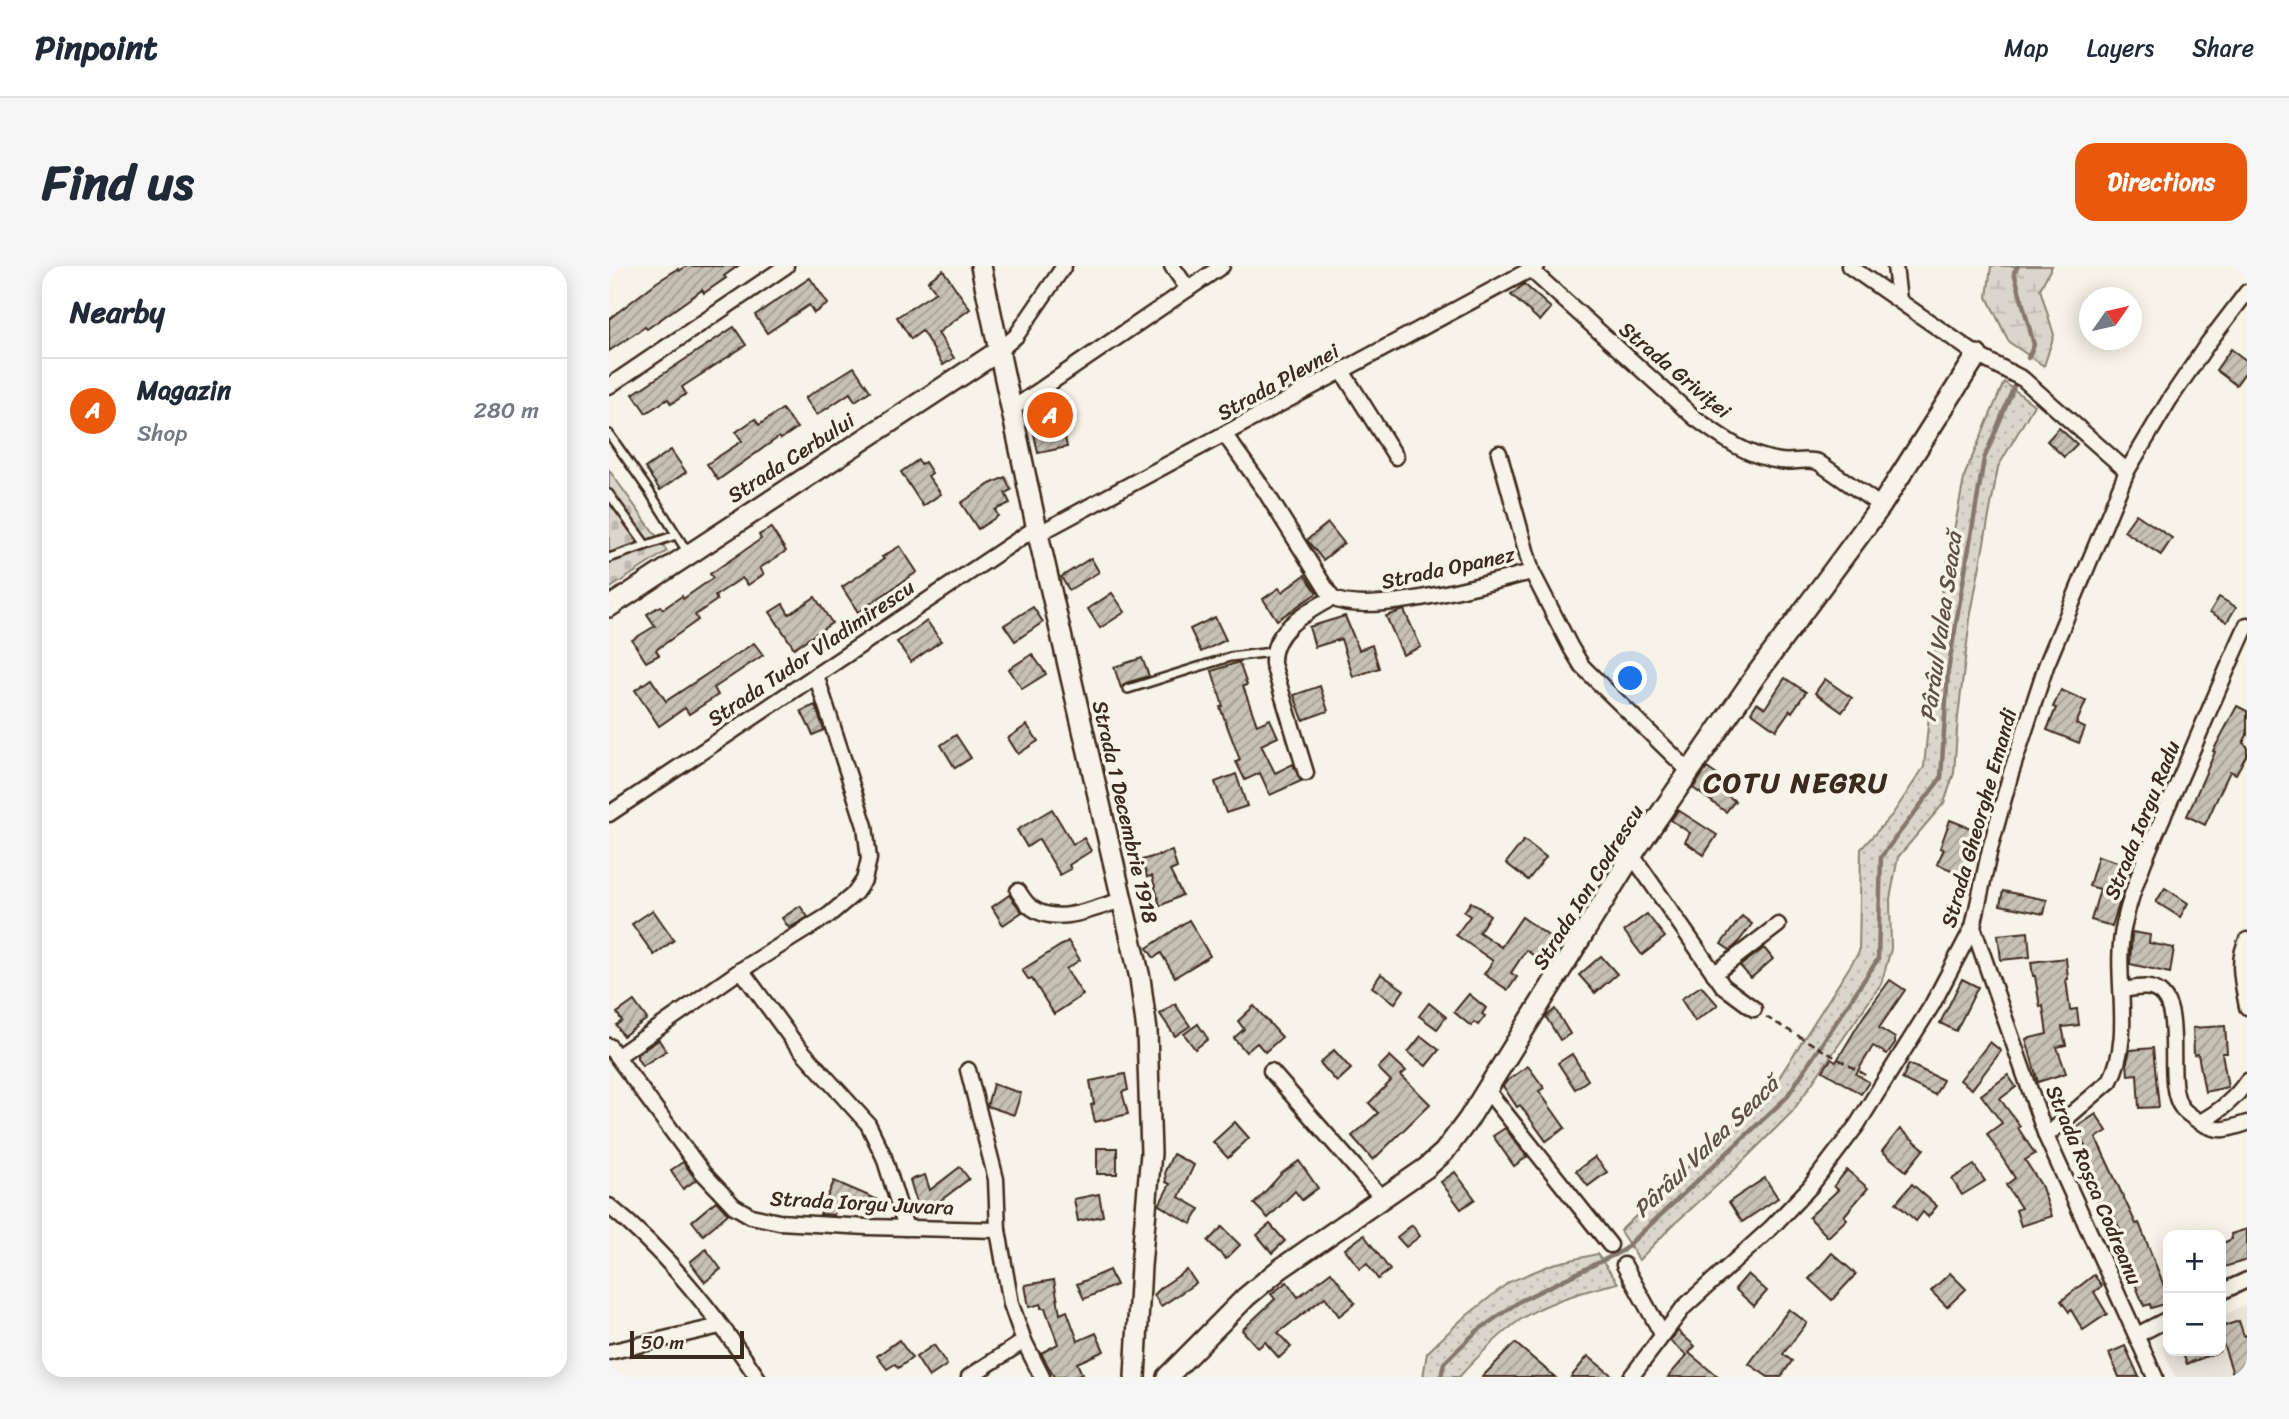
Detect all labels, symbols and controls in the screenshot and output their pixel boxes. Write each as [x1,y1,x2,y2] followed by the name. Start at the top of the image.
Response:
[35,19,158,77] text: Pinpoint
[2004,27,2049,69] text: Map
[2087,27,2154,69] text: Layers
[2192,27,2254,69] text: Share
[42,139,194,226] text: Find us
[2075,143,2247,221] button: Directions
[70,285,165,339] text: Nearby
[2079,287,2142,350] north arrow
[1610,311,1741,429] street label: Strada Griviței
[1210,332,1347,431] street label: Strada Plevnei
[137,367,231,413] text: Magazin
[1027,389,1073,441] pin: A
[85,390,101,431] text: A
[474,390,539,431] text: 280 m
[719,402,864,514] street label: Strada Cerbului
[137,413,187,454] text: Shop
[1907,524,1975,724] water label: Pârâul Valea Seacă
[1378,535,1518,601] street label: Strada Opanez
[699,569,923,737] street label: Strada Tudor Vladimirescu
[1613,661,1647,695] your location
[1081,697,1169,928] street label: Strada 1 Decembrie 1918
[1930,703,2029,932] street label: Strada Gheorghe Emandi
[2093,735,2191,905] street label: Strada Iorgu Radu
[1703,758,1888,807] district label: COTU NEGRU
[1522,796,1654,978] street label: Strada Ion Codrescu
[1623,1062,1793,1228] water label: Pârâul Valea Seacă
[2035,1079,2154,1292] street label: Strada Roșca Codreanu
[769,1179,955,1227] street label: Strada Iorgu Juvara
[2163,1230,2226,1356] map controls
[2163,1230,2226,1293] button: +
[2163,1293,2226,1356] button: −
[641,1326,684,1359] text: 50 m
[630,1328,744,1360] scale bar

